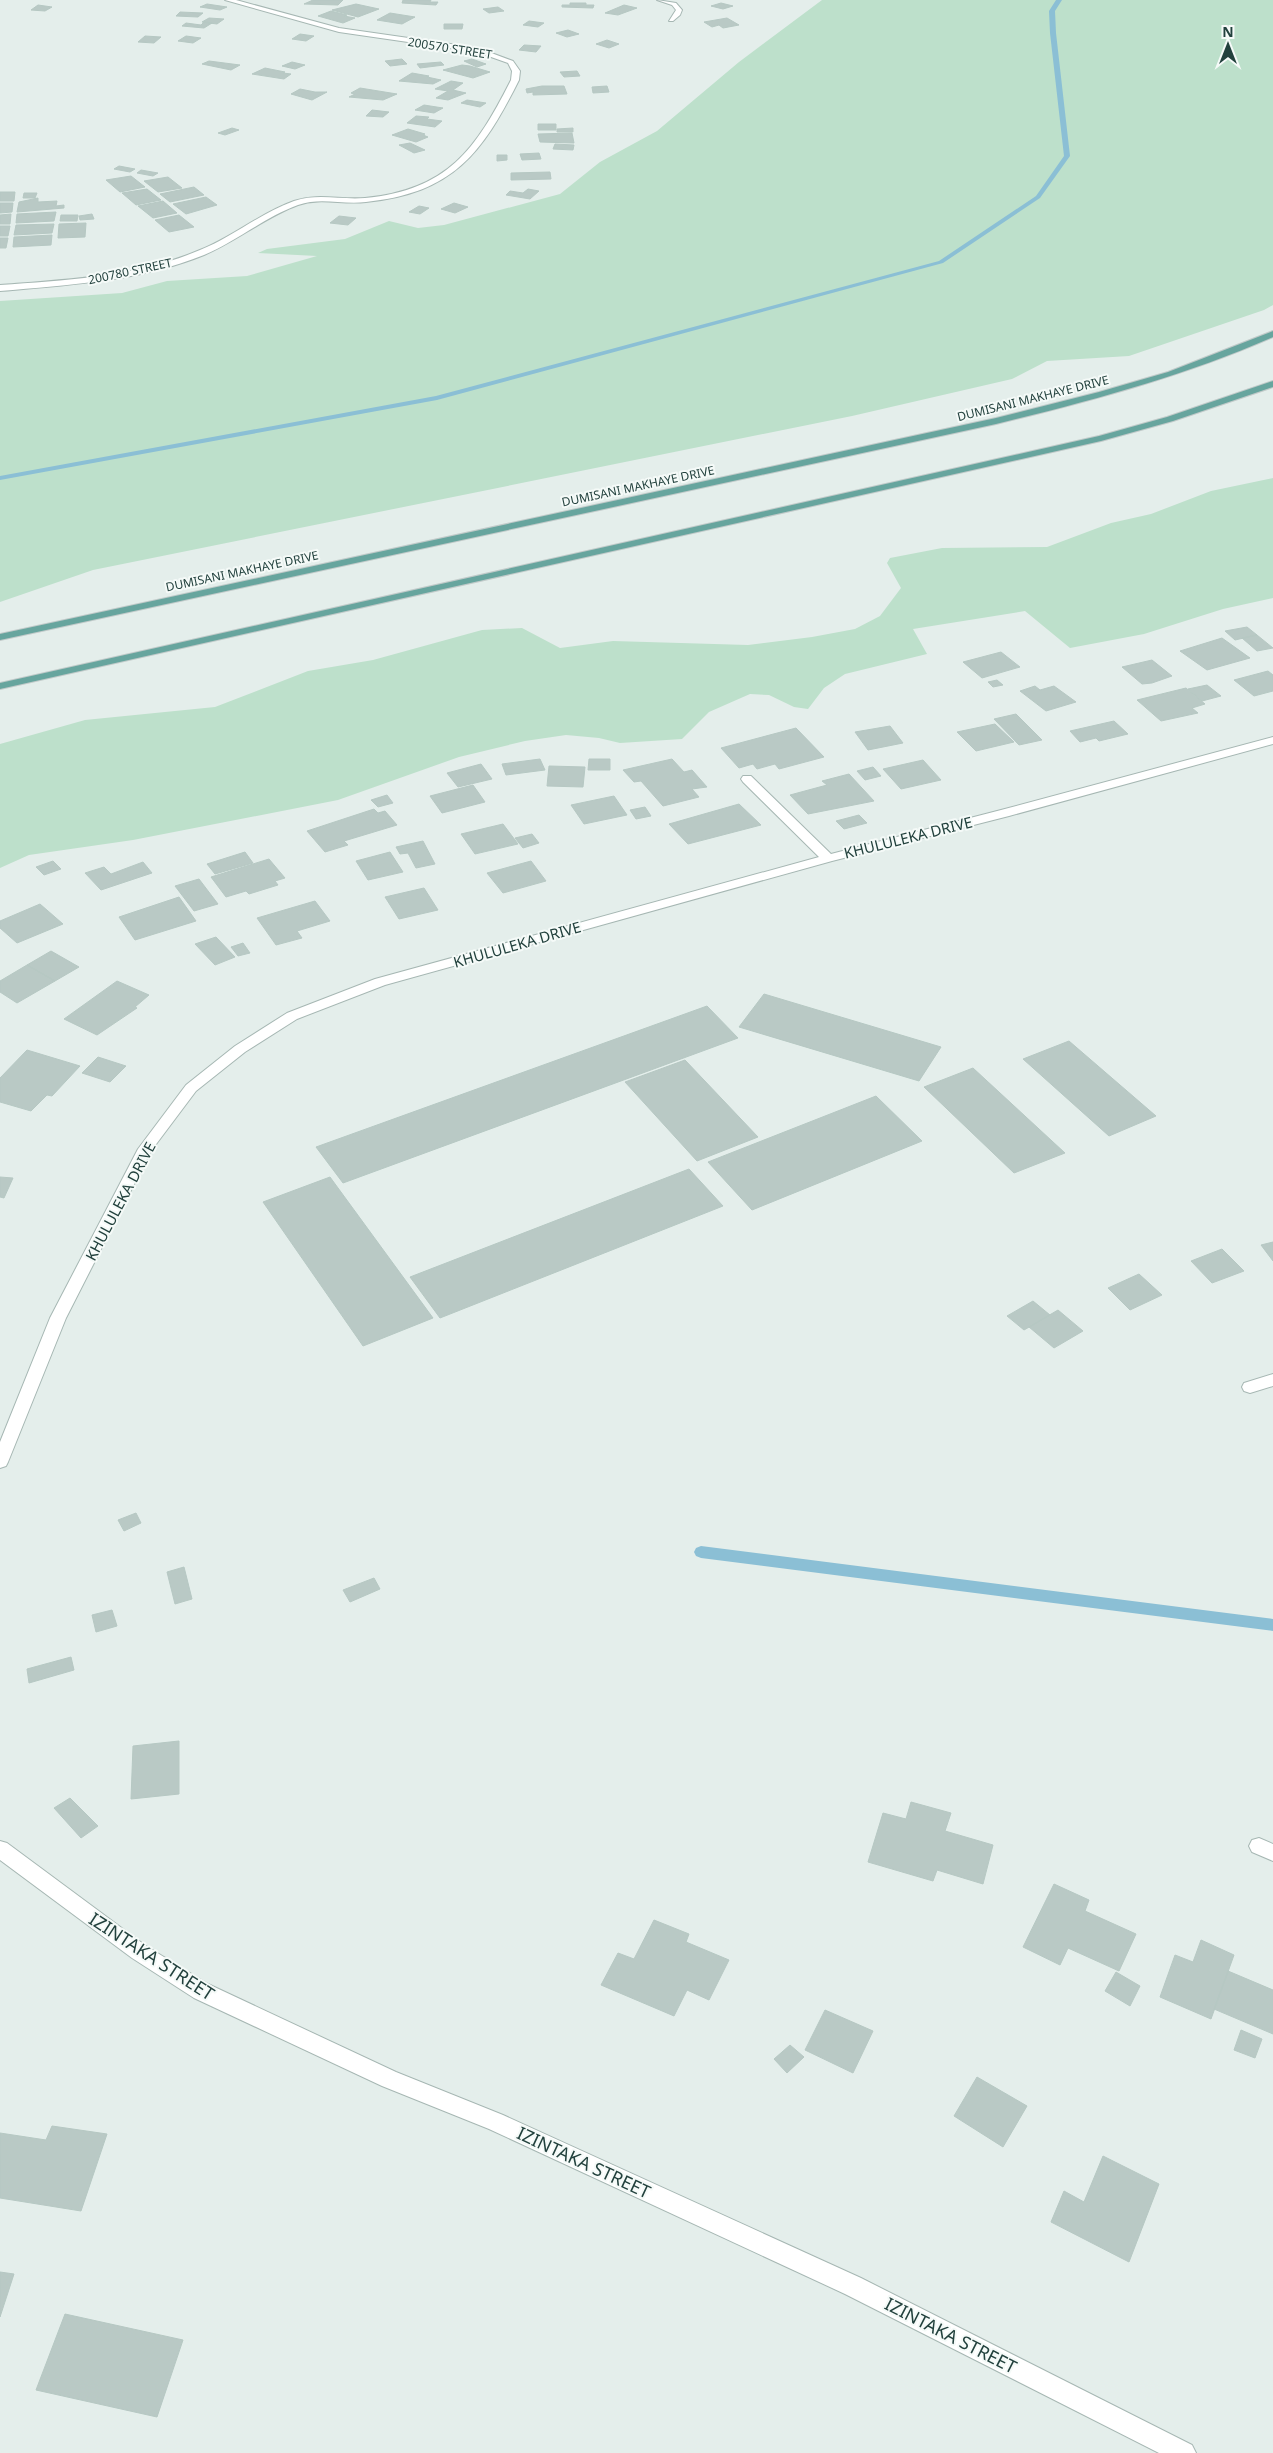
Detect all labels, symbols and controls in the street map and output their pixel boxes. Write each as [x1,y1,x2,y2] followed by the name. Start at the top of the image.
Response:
[1203,20,1253,70] north arrow
[1222,22,1234,41] text: N
[407,33,494,63] street label: 200570 STREET
[87,254,174,288] street label: 200780 STREET
[955,371,1111,425] street label: DUMISANI MAKHAYE DRIVE
[560,462,716,510] street label: DUMISANI MAKHAYE DRIVE
[164,547,320,595] street label: DUMISANI MAKHAYE DRIVE
[842,811,974,863] street label: KHULULEKA DRIVE
[451,916,583,972] street label: KHULULEKA DRIVE
[80,1138,160,1264] street label: KHULULEKA DRIVE
[85,1906,219,2006] street label: IZINTAKA STREET
[513,2121,655,2203] street label: IZINTAKA STREET
[881,2291,1021,2379] street label: IZINTAKA STREET

